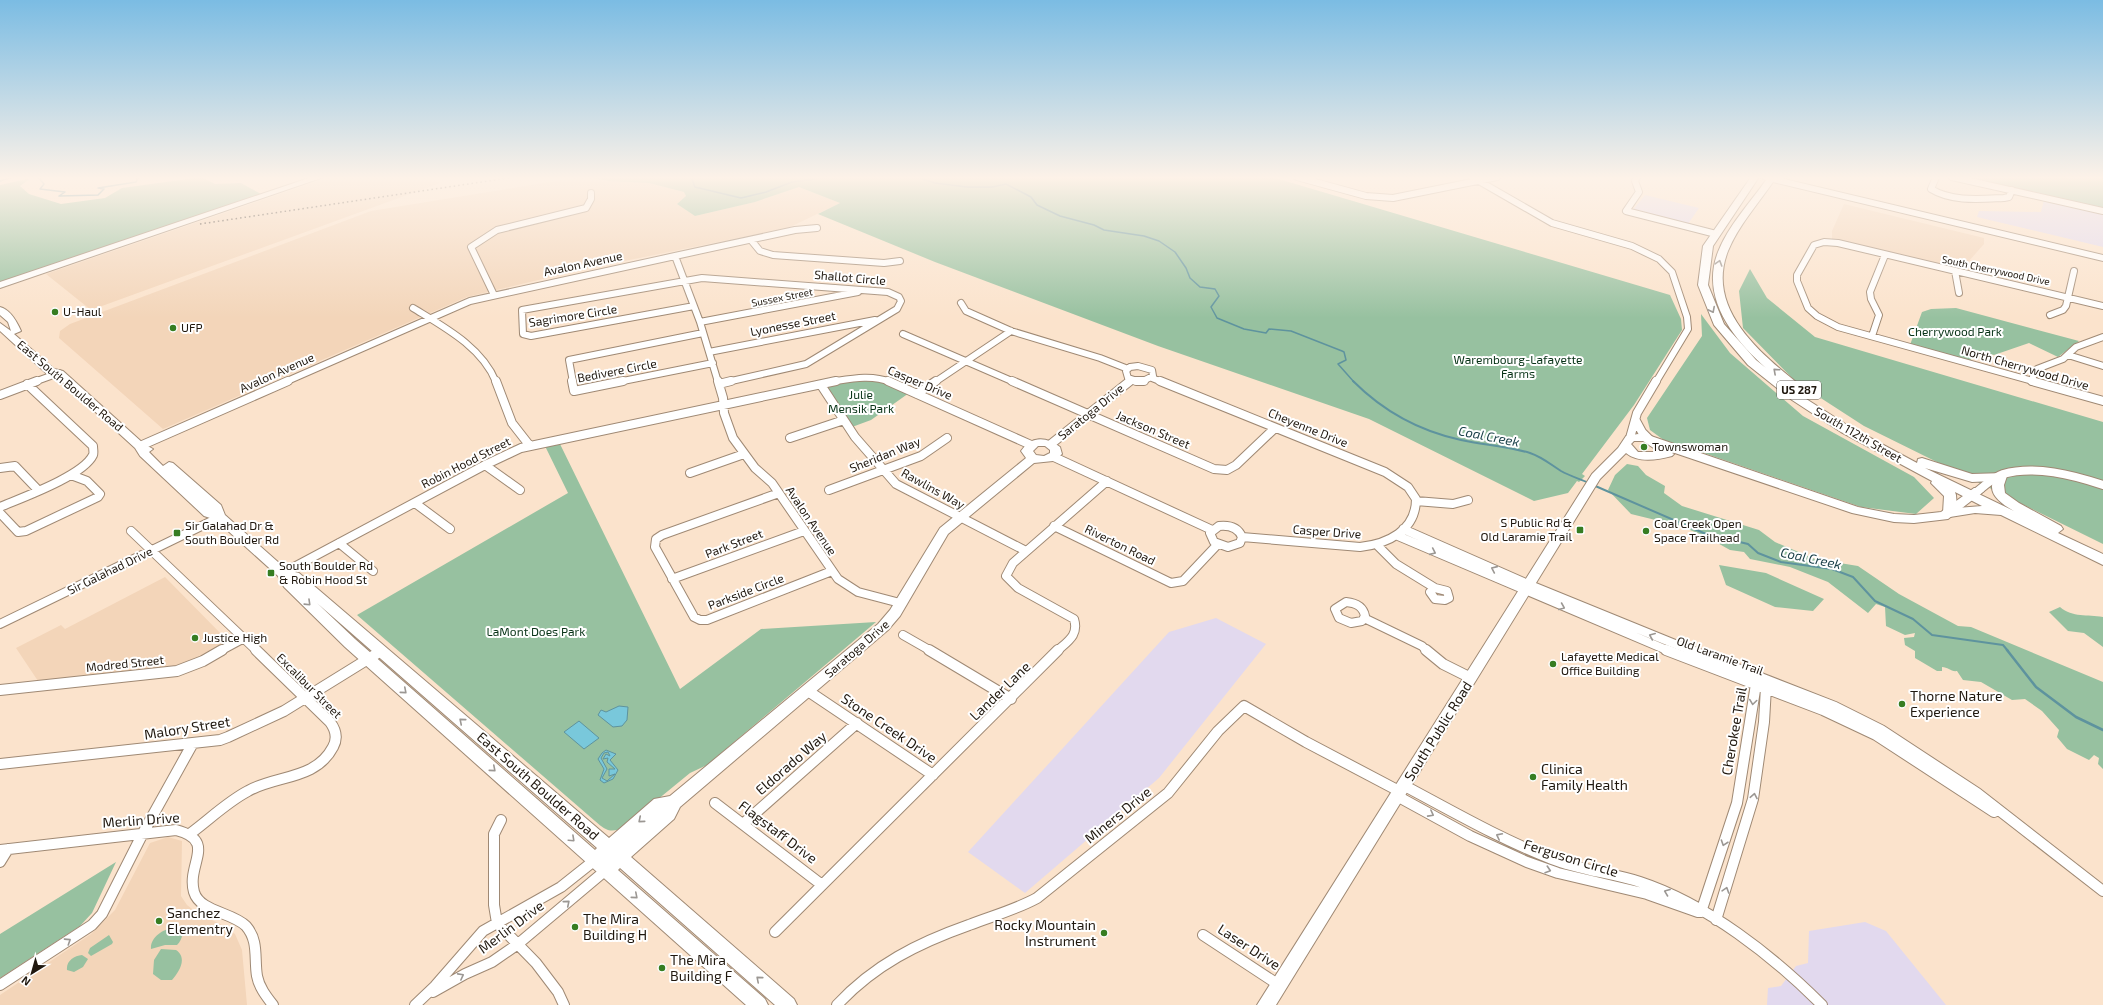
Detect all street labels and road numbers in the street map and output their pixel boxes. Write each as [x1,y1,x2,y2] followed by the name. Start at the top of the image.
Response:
[542,248,623,278] street label: Avalon Avenue
[1941,253,2051,287] street label: South Cherrywood Drive
[814,267,886,287] street label: Shallot Circle
[750,285,814,309] street label: Sussex Street
[528,301,618,329] street label: Sagrimore Circle
[749,308,837,338] street label: Lyonesse Street
[15,337,127,434] street label: East South Boulder Road
[1960,342,2091,392] street label: North Cherrywood Drive
[237,349,316,395] street label: Avalon Avenue
[576,355,658,385] street label: Bedivere Circle
[886,362,955,402] street label: Casper Drive
[1055,380,1126,442] street label: Saratoga Drive
[1777,381,1821,399] road number: US 287
[1812,403,1905,465] street label: South 112th Street
[1267,405,1350,449] street label: Cheyenne Drive
[1114,407,1193,451] street label: Jackson Street
[419,433,513,491] street label: Robin Hood Street
[847,433,923,475] street label: Sheridan Way
[899,465,968,512] street label: Rawlins Way
[784,483,840,558] street label: Avalon Avenue
[1083,521,1158,567] street label: Riverton Road
[1292,522,1362,540] street label: Casper Drive
[703,526,765,560] street label: Park Street
[65,543,154,597] street label: Sir Galahad Drive
[706,570,785,612] street label: Parkside Circle
[821,617,891,680] street label: Saratoga Drive
[1675,633,1766,677] street label: Old Laramie Trail
[274,650,345,721] street label: Excalibur Street
[85,652,165,674] street label: Modred Street
[966,658,1033,724] street label: Lander Lane
[1400,678,1475,784] street label: South Public Road
[1717,685,1750,776] street label: Cherokee Trail
[838,689,940,766] street label: Stone Creek Drive
[143,712,231,743] street label: Malory Street
[752,727,830,798] street label: Eldorado Way
[474,728,603,843] street label: East South Boulder Road
[1081,783,1154,847] street label: Miners Drive
[736,797,821,867] street label: Flagstaff Drive
[102,808,180,831] street label: Merlin Drive
[1522,835,1620,880] street label: Ferguson Circle
[475,896,547,957] street label: Merlin Drive
[1215,920,1284,973] street label: Laser Drive

